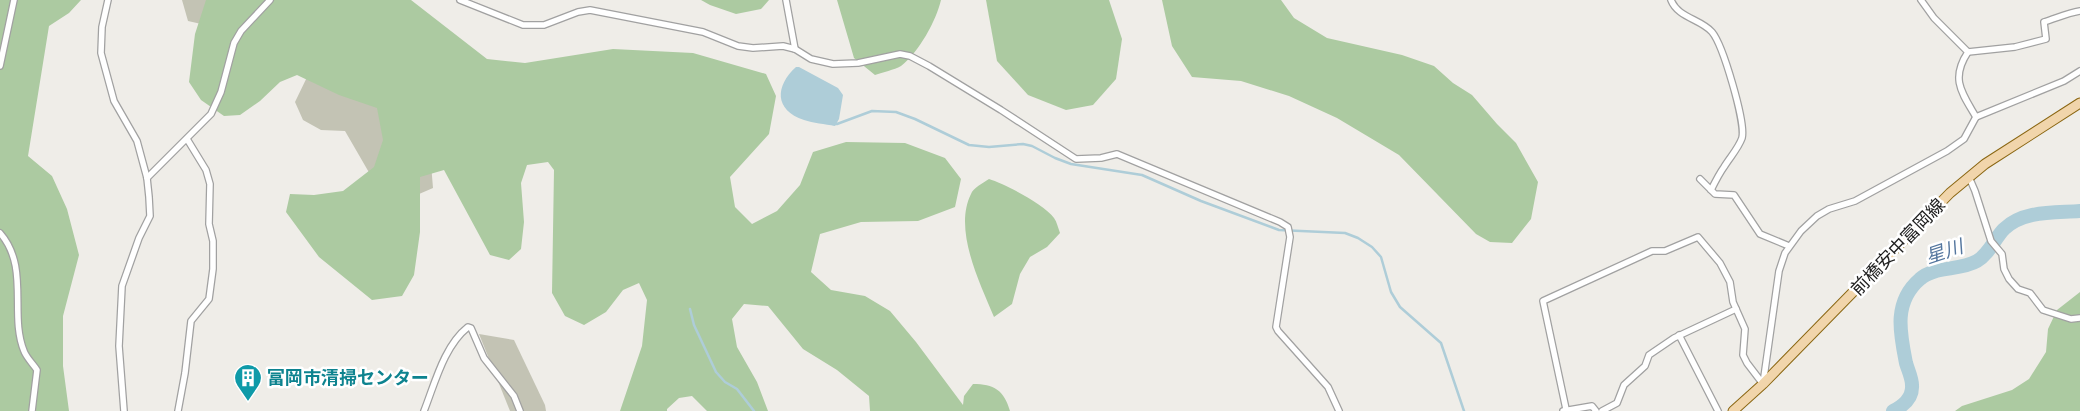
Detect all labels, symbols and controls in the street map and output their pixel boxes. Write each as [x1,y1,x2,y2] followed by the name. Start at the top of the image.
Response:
[1846,193,1950,300] street label: 前橋安中富岡線
[1922,233,1968,268] water label: 星川
[233,363,263,402] building icon: 富岡市清掃センター
[267,366,429,389] place label: 富岡市清掃センター

